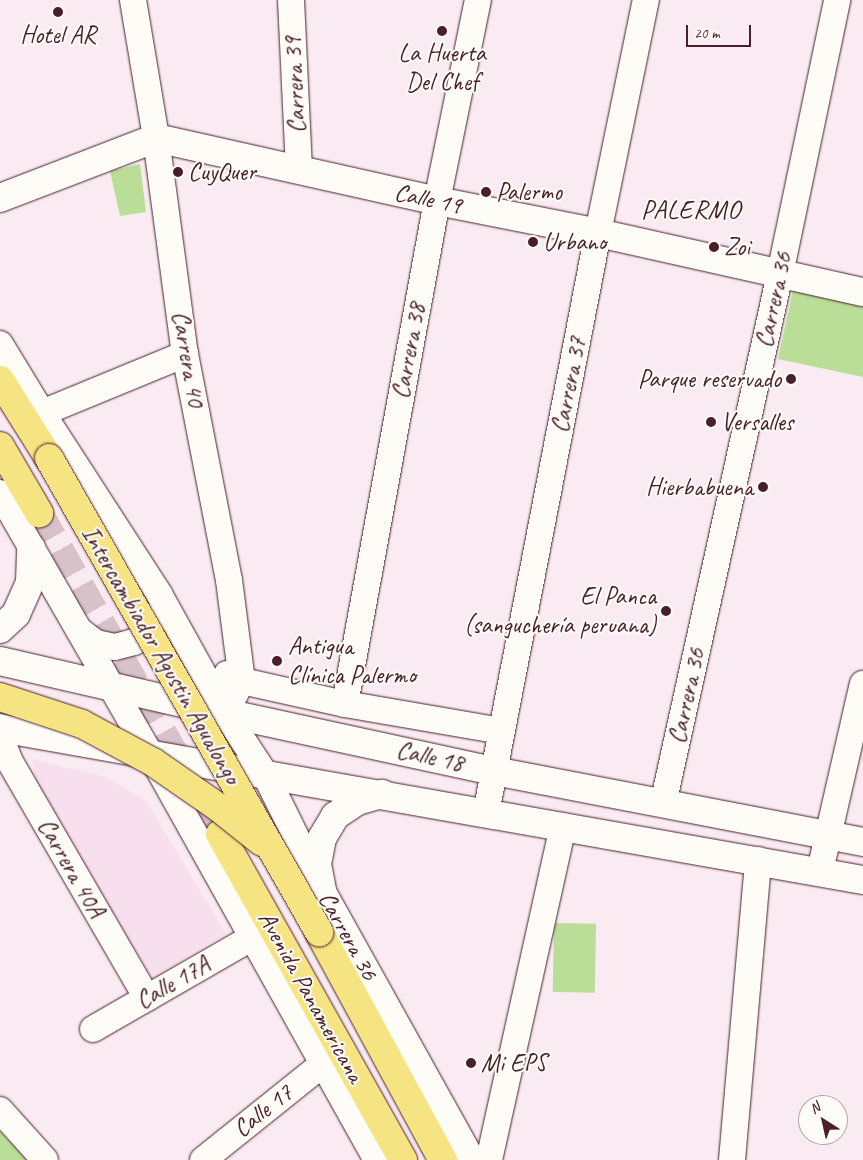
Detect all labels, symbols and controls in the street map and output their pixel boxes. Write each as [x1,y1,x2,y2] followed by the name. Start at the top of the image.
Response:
[52,6,64,18] marker: Hotel AR
[688,15,753,47] scale bar
[20,20,96,50] place label: Hotel AR
[694,24,720,43] text: 20 m
[436,25,448,37] marker: La Huerta Del Chef
[277,36,313,134] street label: Carrera 39
[399,39,485,98] place label: La Huerta Del Chef
[188,157,256,187] place label: CuyQuer
[172,166,184,178] marker: CuyQuer
[392,177,464,221] street label: Calle 19
[496,177,562,207] place label: Palermo
[480,186,492,198] marker: Palermo
[641,194,741,226] district label: PALERMO
[543,227,606,257] place label: Urbano
[724,232,750,262] place label: Zoi
[527,236,539,248] marker: Urbano
[708,241,720,253] marker: Zoi
[749,250,799,350] street label: Carrera 36
[386,301,432,401] street label: Carrera 38
[165,309,211,409] street label: Carrera 40
[545,335,593,435] street label: Carrera 37
[638,364,781,394] place label: Parque reservado
[785,373,797,385] marker: Parque reservado
[721,407,793,437] place label: Versalles
[705,416,717,428] marker: Versalles
[646,472,753,502] place label: Hierbabuena
[757,481,769,493] marker: Hierbabuena
[75,521,247,789] street label: Intercambiador Agustin Agualongo
[463,582,656,641] place label: El Panca (sanguchería peruana)
[660,605,672,617] marker: El Panca (sanguchería peruana)
[288,632,415,691] place label: Antigua Clínica Palermo
[662,646,712,746] street label: Carrera 36
[270,654,284,668] marker: Antigua Clínica Palermo
[394,735,466,779] street label: Calle 18
[31,813,111,923] street label: Carrera 40A
[311,886,385,986] street label: Carrera 36
[252,906,370,1088] street label: Avenida Panamericana
[131,950,215,1016] street label: Calle 17A
[481,1048,546,1078] place label: Mi EPS
[465,1057,477,1069] marker: Mi EPS
[227,1078,299,1144] street label: Calle 17
[798,1095,848,1145] north arrow
[806,1099,823,1118] text: N

